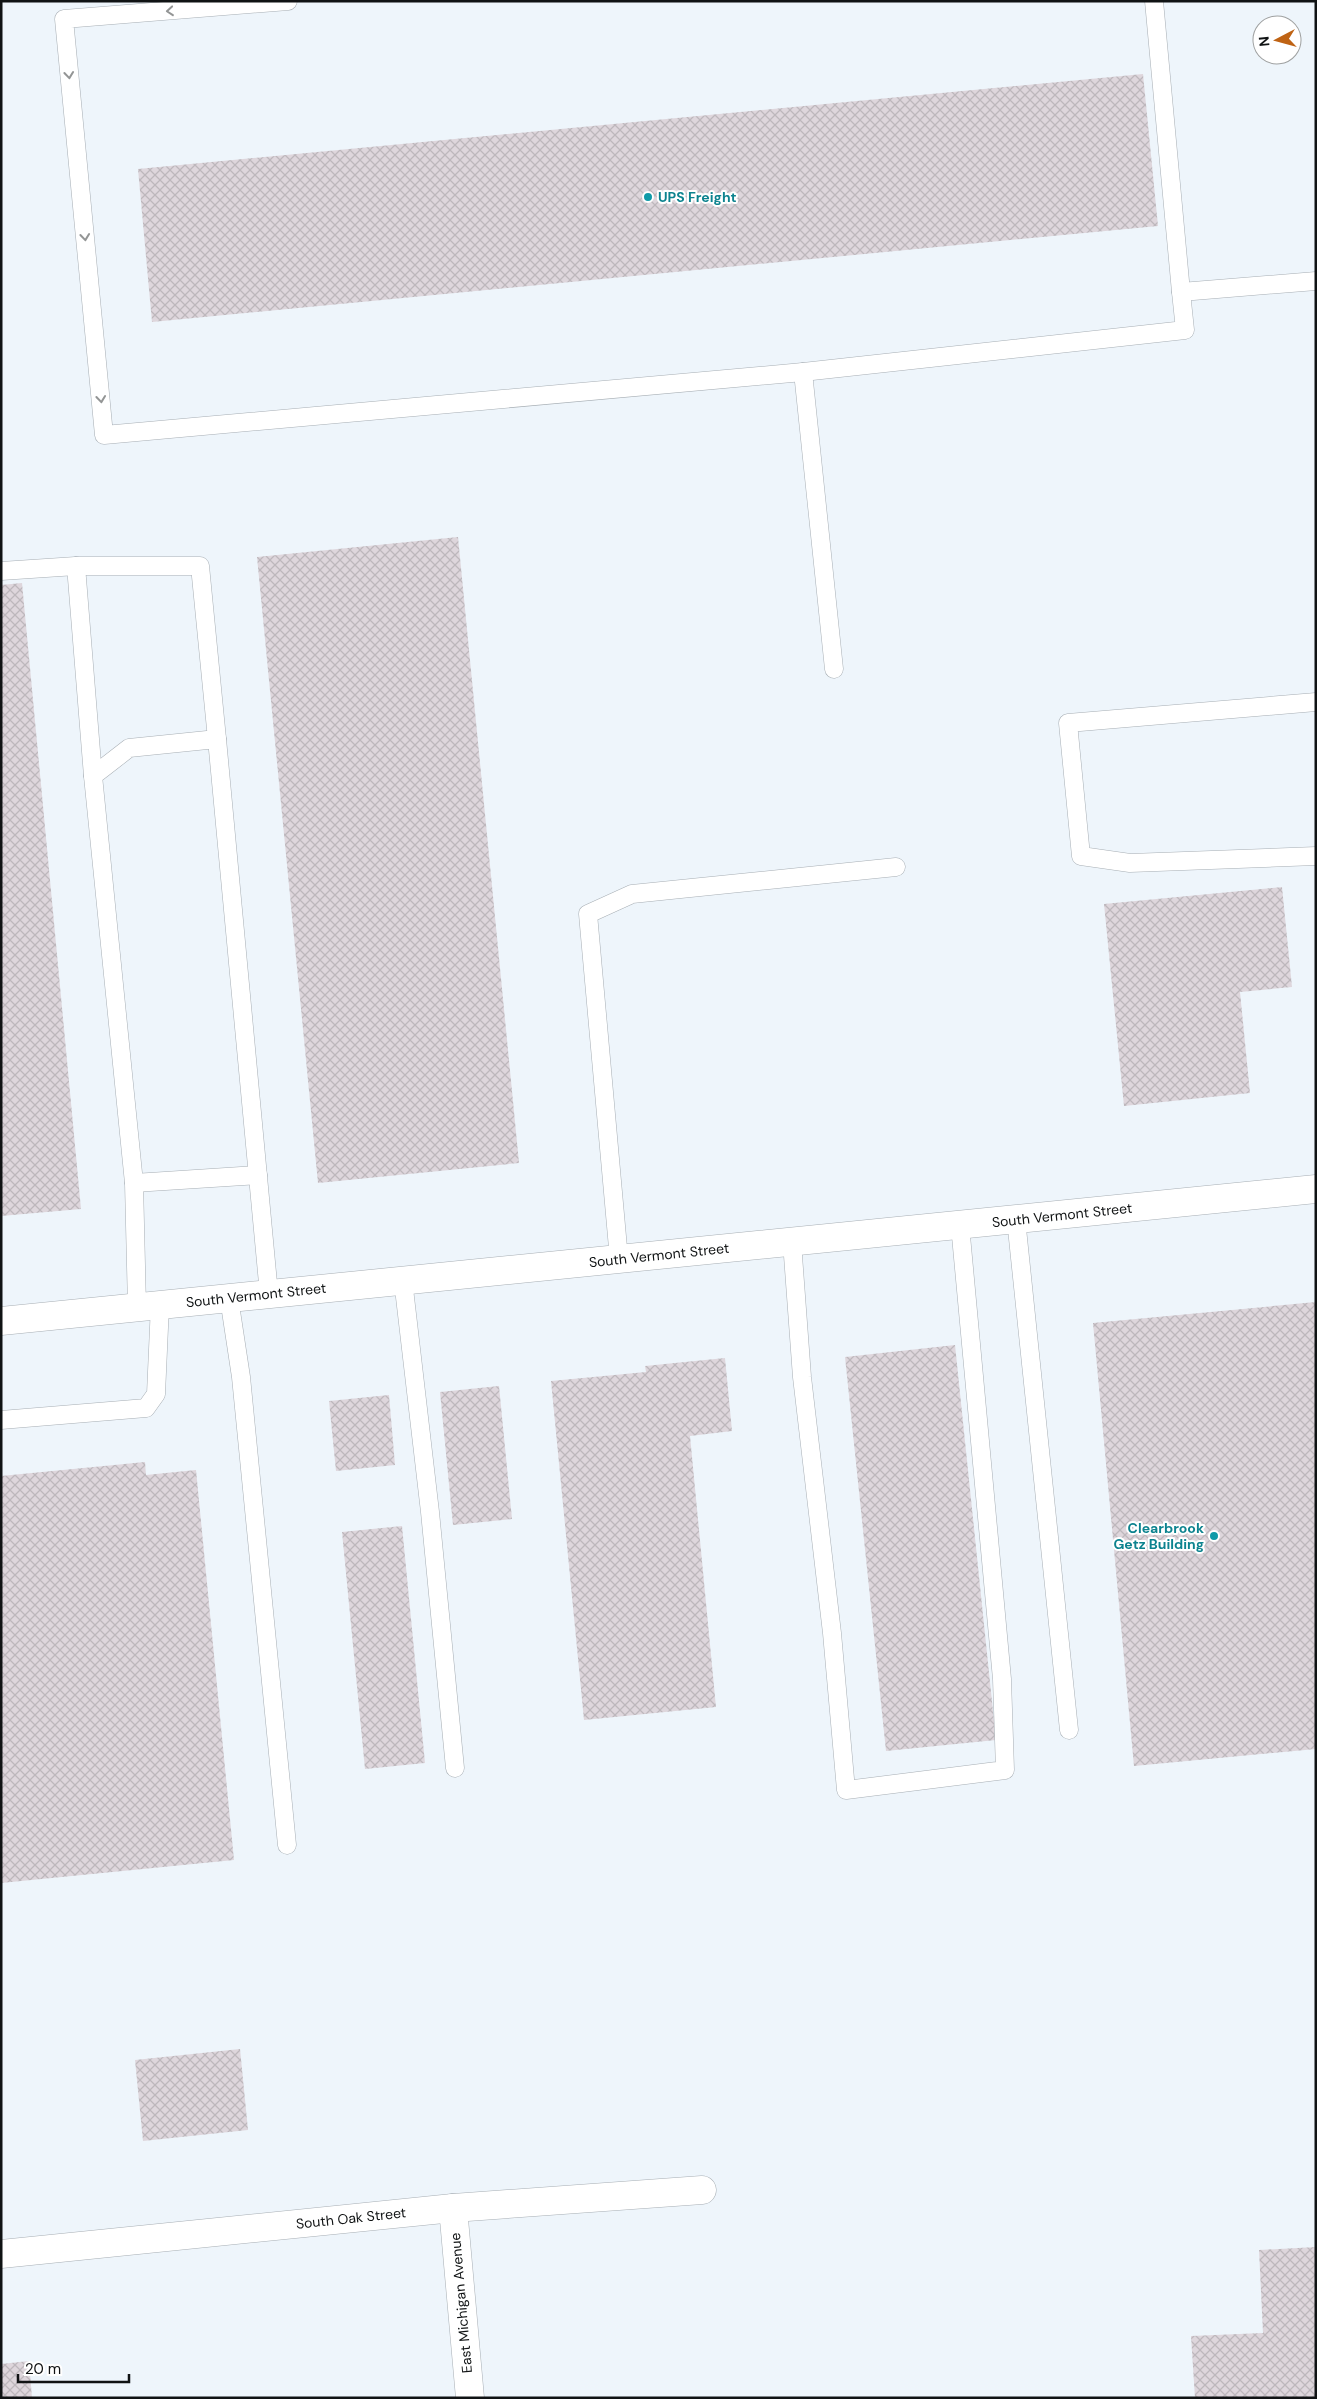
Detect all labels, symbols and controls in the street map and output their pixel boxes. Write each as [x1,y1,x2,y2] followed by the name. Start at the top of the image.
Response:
[166,5,174,16] one-way arrow
[1252,15,1302,65] north arrow
[1255,35,1274,47] text: N
[63,72,74,80] one-way arrow
[658,188,737,206] place label: UPS Freight
[642,191,654,203] marker: UPS Freight
[79,233,90,241] one-way arrow
[95,395,106,403] one-way arrow
[991,1199,1133,1231] street label: South Vermont Street
[588,1239,730,1271] street label: South Vermont Street
[185,1279,327,1311] street label: South Vermont Street
[1113,1519,1204,1553] place label: Clearbrook Getz Building
[1208,1530,1220,1542] marker: Clearbrook Getz Building
[295,2203,407,2233] street label: South Oak Street
[446,2232,476,2374] street label: East Michigan Avenue
[18,2352,129,2384] scale bar
[25,2359,61,2379] text: 20 m

